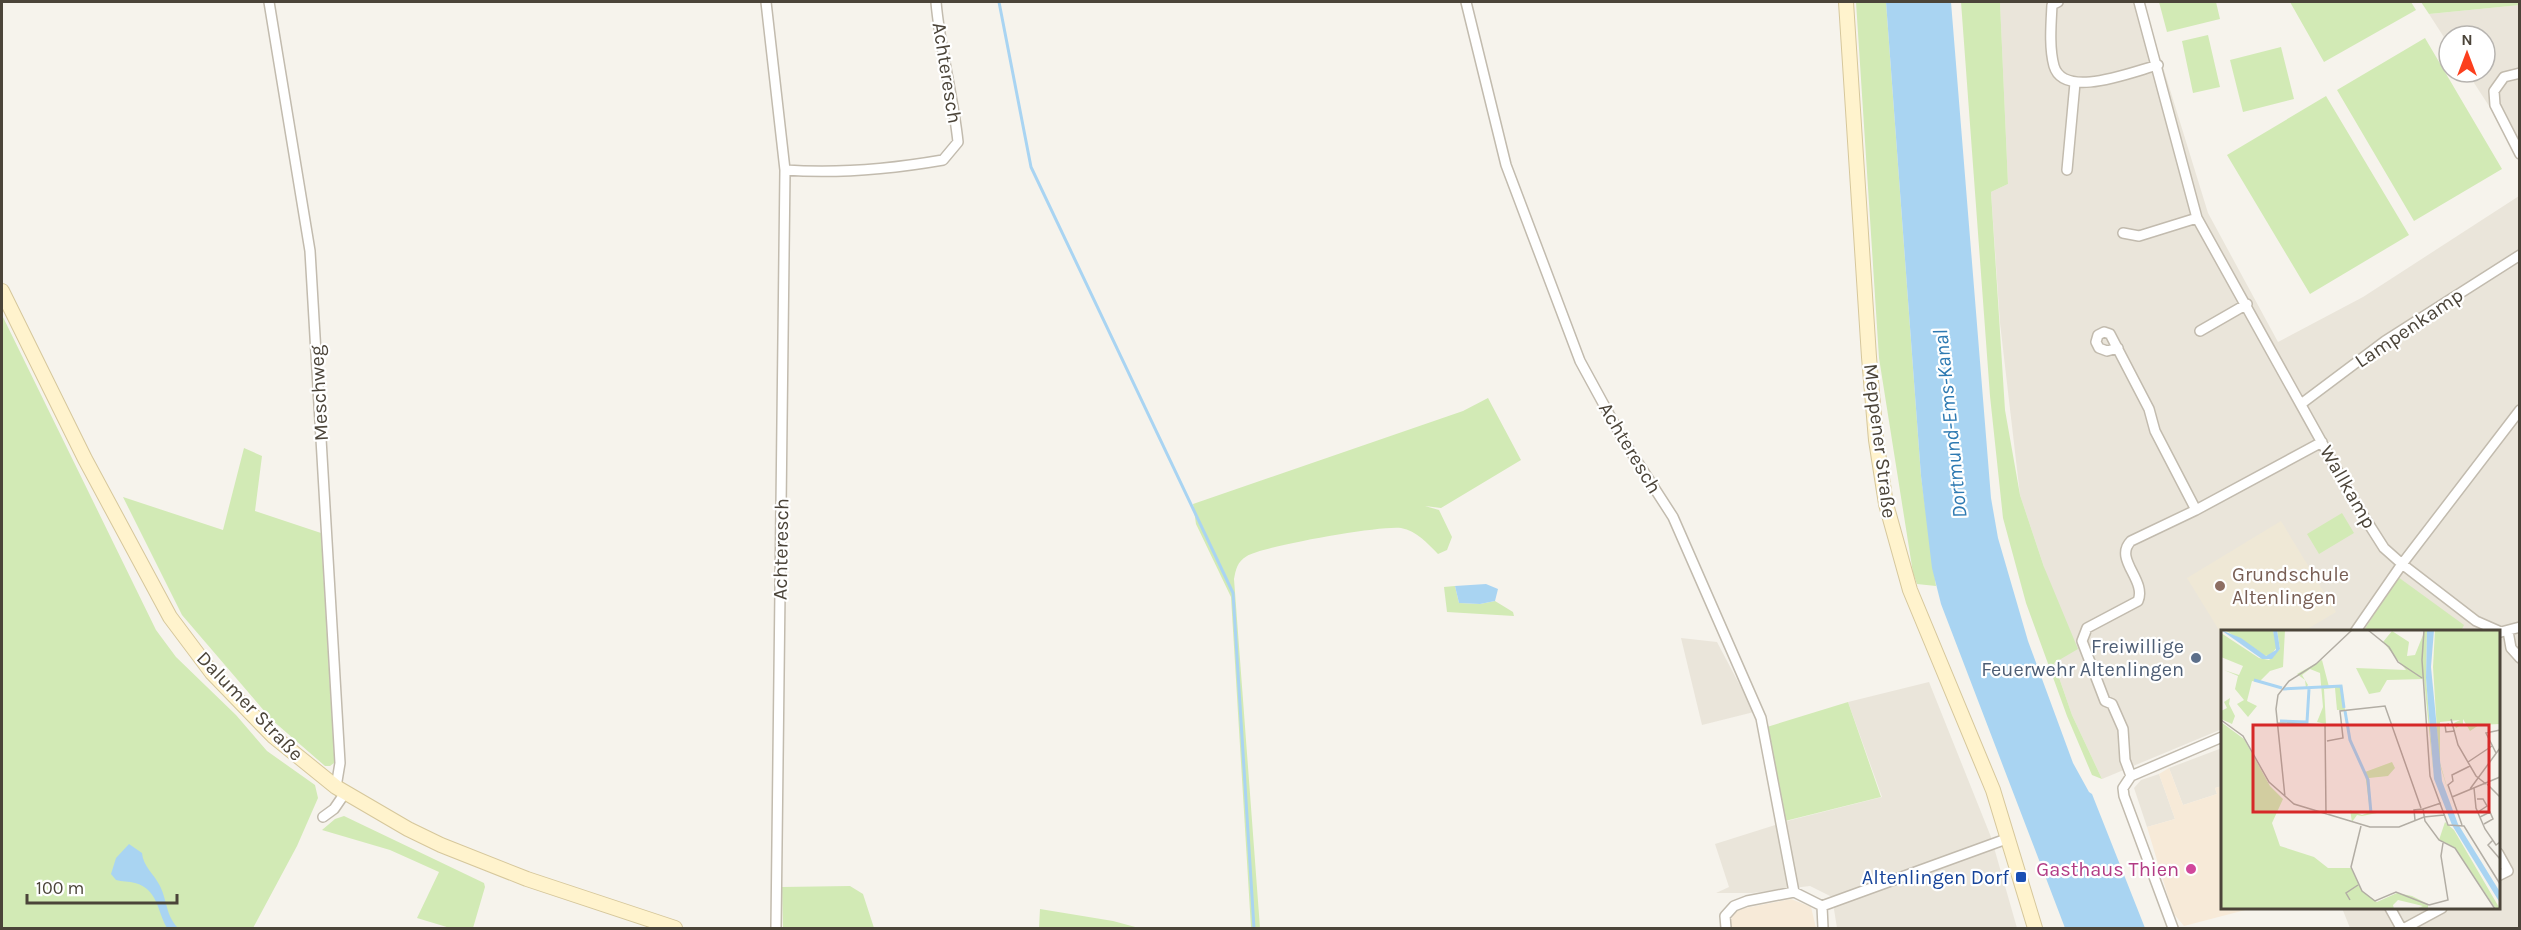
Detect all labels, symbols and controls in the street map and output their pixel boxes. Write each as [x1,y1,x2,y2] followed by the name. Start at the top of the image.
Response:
[928,21,966,125] street label: Achteresch
[2437,24,2497,84] north arrow
[2461,30,2473,49] text: N
[2350,283,2468,373] street label: Lampenkamp
[1928,328,1972,520] water label: Dortmund-Ems-Kanal
[305,344,333,442] street label: Meschweg
[1859,362,1901,520] street label: Meppener Straße
[1594,398,1666,498] street label: Achteresch
[2315,441,2381,533] street label: Wallkamp
[769,498,793,600] street label: Achteresch
[2232,563,2349,609] place label: Grundschule Altenlingen
[2213,579,2227,593] marker: Grundschule Altenlingen
[2221,630,2500,909] inset map
[1981,635,2184,681] place label: Freiwillige Feuerwehr Altenlingen
[192,646,308,766] street label: Dalumer Straße
[2189,651,2203,665] marker: Freiwillige Feuerwehr Altenlingen
[2036,858,2179,881] place label: Gasthaus Thien
[2184,862,2198,876] marker: Gasthaus Thien
[1862,866,2009,889] place label: Altenlingen Dorf
[27,867,177,905] scale bar
[2014,870,2028,884] marker: Altenlingen Dorf
[36,877,84,899] text: 100 m

